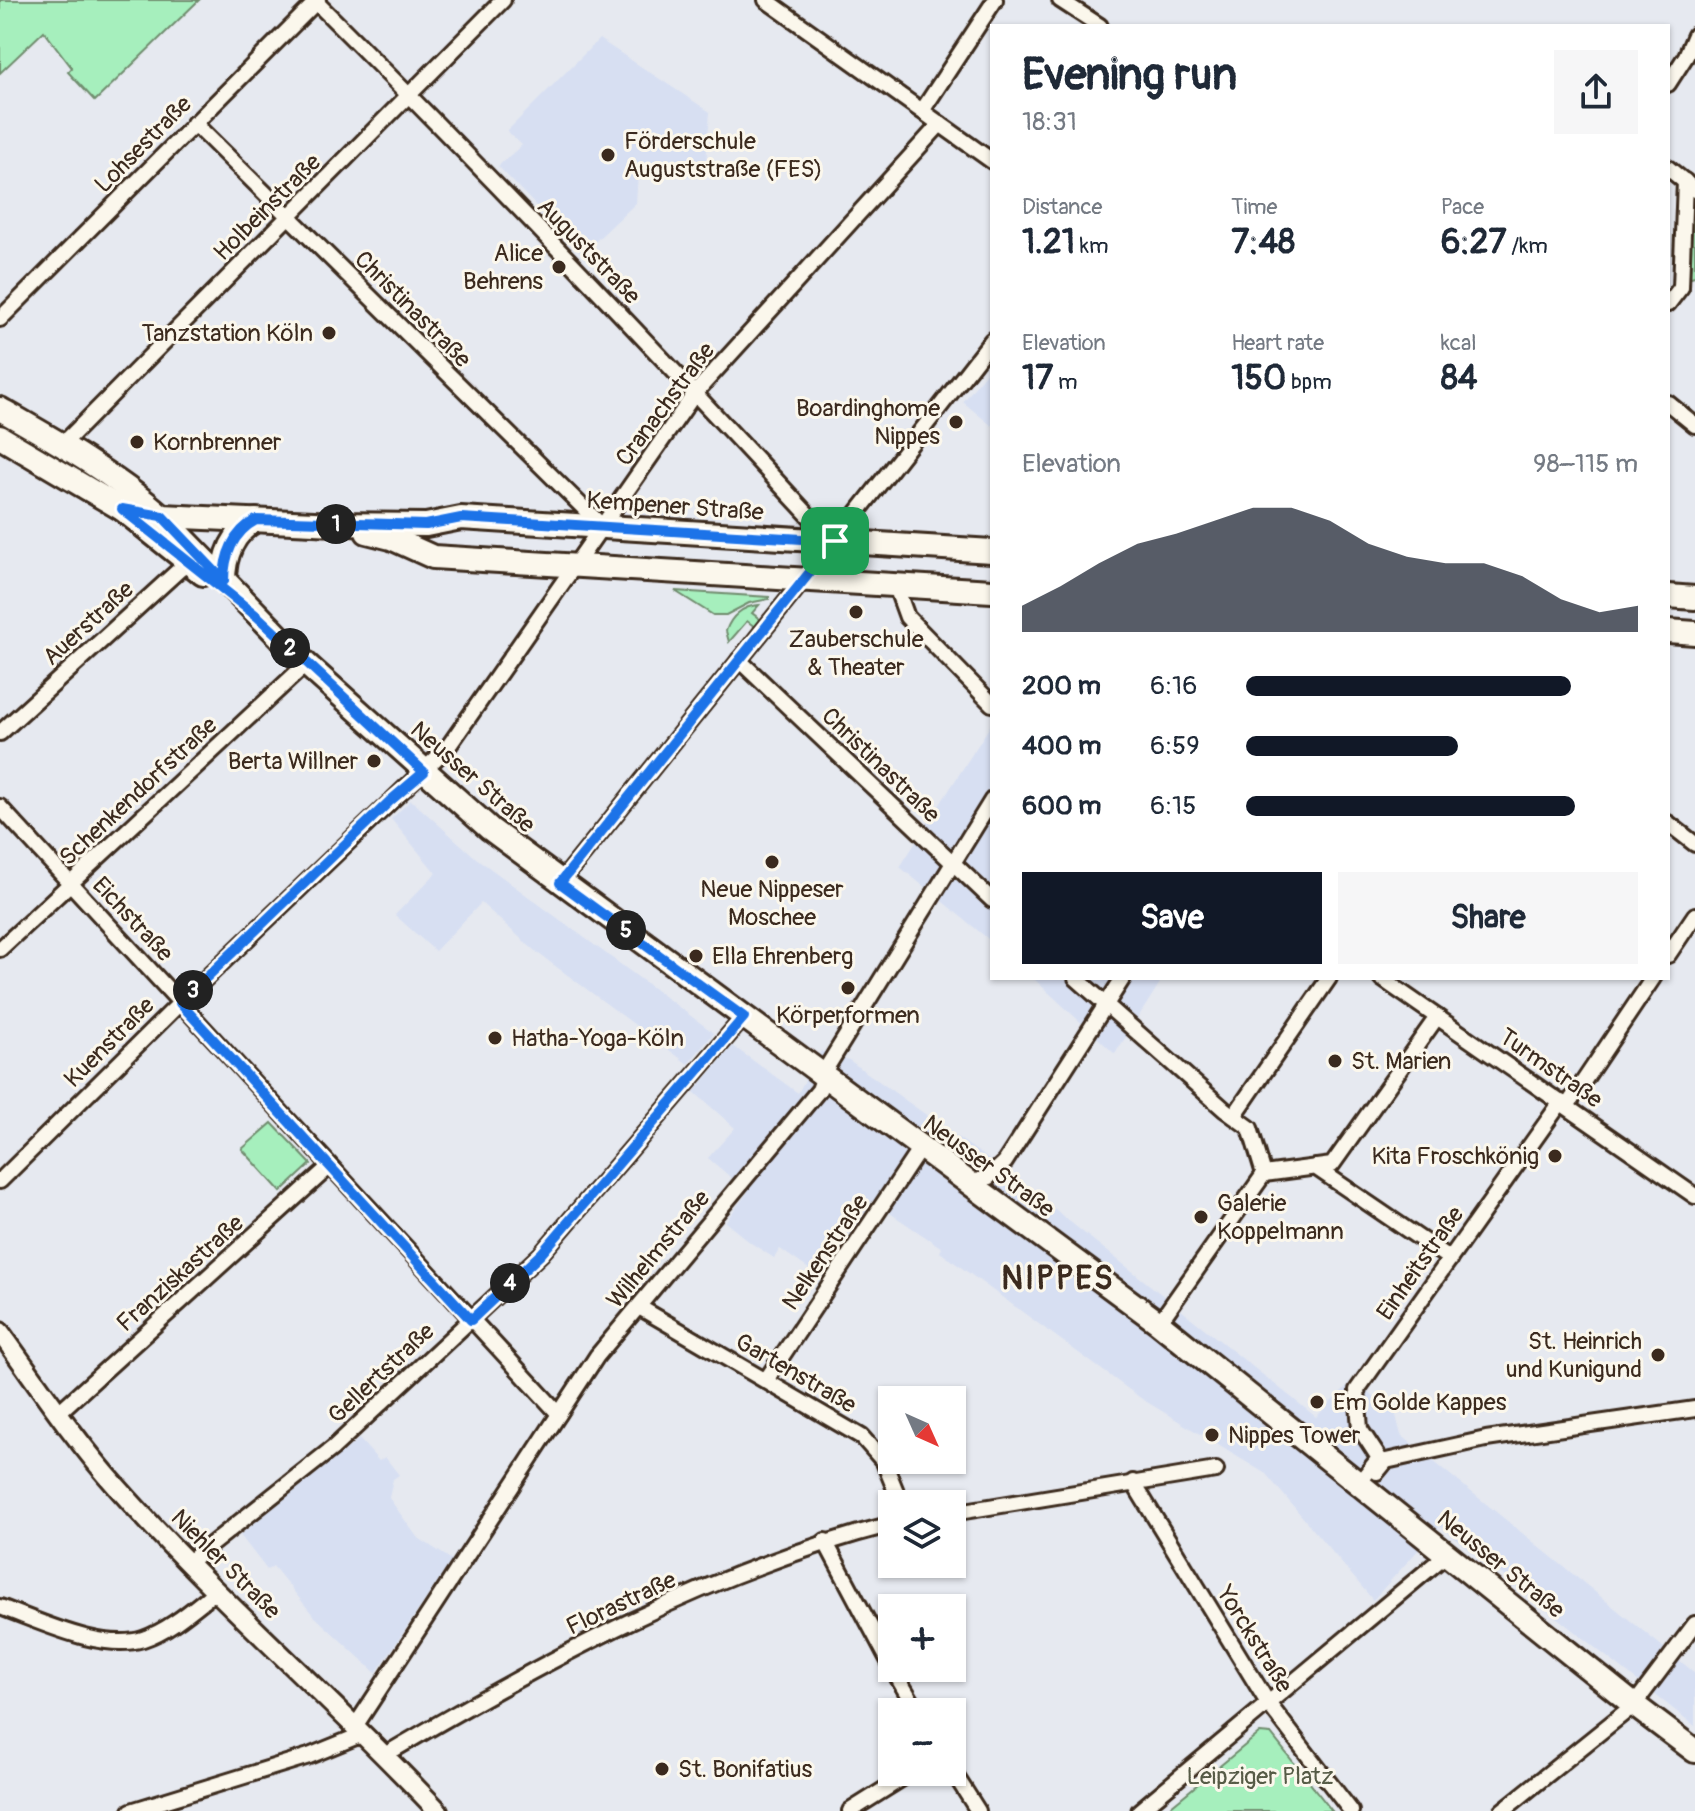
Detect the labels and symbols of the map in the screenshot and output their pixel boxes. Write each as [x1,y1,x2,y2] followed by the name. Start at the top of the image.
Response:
[89,90,198,199] street label: Lohsestraße
[624,127,822,184] place label: Förderschule Auguststraße (FES)
[599,146,617,164] marker: Förderschule Auguststraße (FES)
[208,148,327,267] street label: Holbeinstraße
[531,192,647,311] street label: Auguststraße
[463,239,543,296] place label: Alice Behrens
[348,245,477,374] street label: Christinastraße
[550,258,568,276] marker: Alice Behrens
[141,319,313,348] place label: Tanzstation Köln
[320,324,338,342] marker: Tanzstation Köln
[610,337,721,472] street label: Cranachstraße
[796,394,940,451] place label: Boardinghome Nippes
[947,413,965,431] marker: Boardinghome Nippes
[153,428,282,457] place label: Kornbrenner
[128,433,146,451] marker: Kornbrenner
[585,486,765,527] street label: Kempener Straße
[316,504,356,544] pin: 1
[801,507,869,575] pin
[37,575,140,672] street label: Auerstraße
[847,603,865,621] marker: Zauberschule & Theater
[788,625,924,682] place label: Zauberschule & Theater
[270,628,310,668] pin: 2
[816,702,946,829] street label: Christinastraße
[54,711,223,872] street label: Schenkendorfstraße
[404,715,541,839] street label: Neusser Straße
[228,747,358,776] place label: Berta Willner
[365,752,383,770] marker: Berta Willner
[763,853,781,871] marker: Neue Nippeser Moschee
[86,871,179,968] street label: Eichstraße
[700,875,844,932] place label: Neue Nippeser Moschee
[606,910,646,950] pin: 5
[712,942,853,971] place label: Ella Ehrenberg
[687,947,705,965] marker: Ella Ehrenberg
[173,970,213,1010] pin: 3
[839,979,857,997] marker: Körperformen
[58,991,161,1094] street label: Kuenstraße
[776,1001,920,1030] place label: Körperformen
[1494,1022,1608,1115] street label: Turmstraße
[511,1024,684,1053] place label: Hatha-Yoga-Köln
[486,1029,504,1047] marker: Hatha-Yoga-Köln
[1351,1047,1451,1076] place label: St. Marien
[1326,1052,1344,1070] marker: St. Marien
[917,1109,1060,1224] street label: Neusser Straße
[1372,1142,1539,1171] place label: Kita Froschkönig
[1546,1147,1564,1165] marker: Kita Froschkönig
[601,1184,716,1314] street label: Wilhelmstraße
[776,1189,875,1316] street label: Nelkenstraße
[1217,1189,1344,1246] place label: Galerie Koppelmann
[1371,1201,1470,1326] street label: Einheitstraße
[1192,1208,1210,1226] marker: Galerie Koppelmann
[111,1209,250,1338] street label: Franziskastraße
[1001,1259,1115,1299] district label: NIPPES
[490,1263,530,1303] pin: 4
[322,1317,440,1430] street label: Gellertstraße
[730,1327,862,1420] street label: Gartenstraße
[1505,1327,1642,1384] place label: St. Heinrich und Kunigund
[1649,1346,1667,1364] marker: St. Heinrich und Kunigund
[878,1386,966,1474] north arrow
[1333,1388,1507,1417] place label: Em Golde Kappes
[1308,1393,1326,1411] marker: Em Golde Kappes
[1228,1421,1361,1450] place label: Nippes Tower
[1203,1426,1221,1444] marker: Nippes Tower
[165,1503,287,1625] street label: Niehler Straße
[1431,1504,1570,1625] street label: Neusser Straße
[562,1565,681,1641] street label: Florastraße
[1210,1580,1299,1698] street label: Yorckstraße
[678,1755,812,1784] place label: St. Bonifatius
[653,1760,671,1778] marker: St. Bonifatius
[1187,1762,1334,1791] park label: Leipziger Platz

